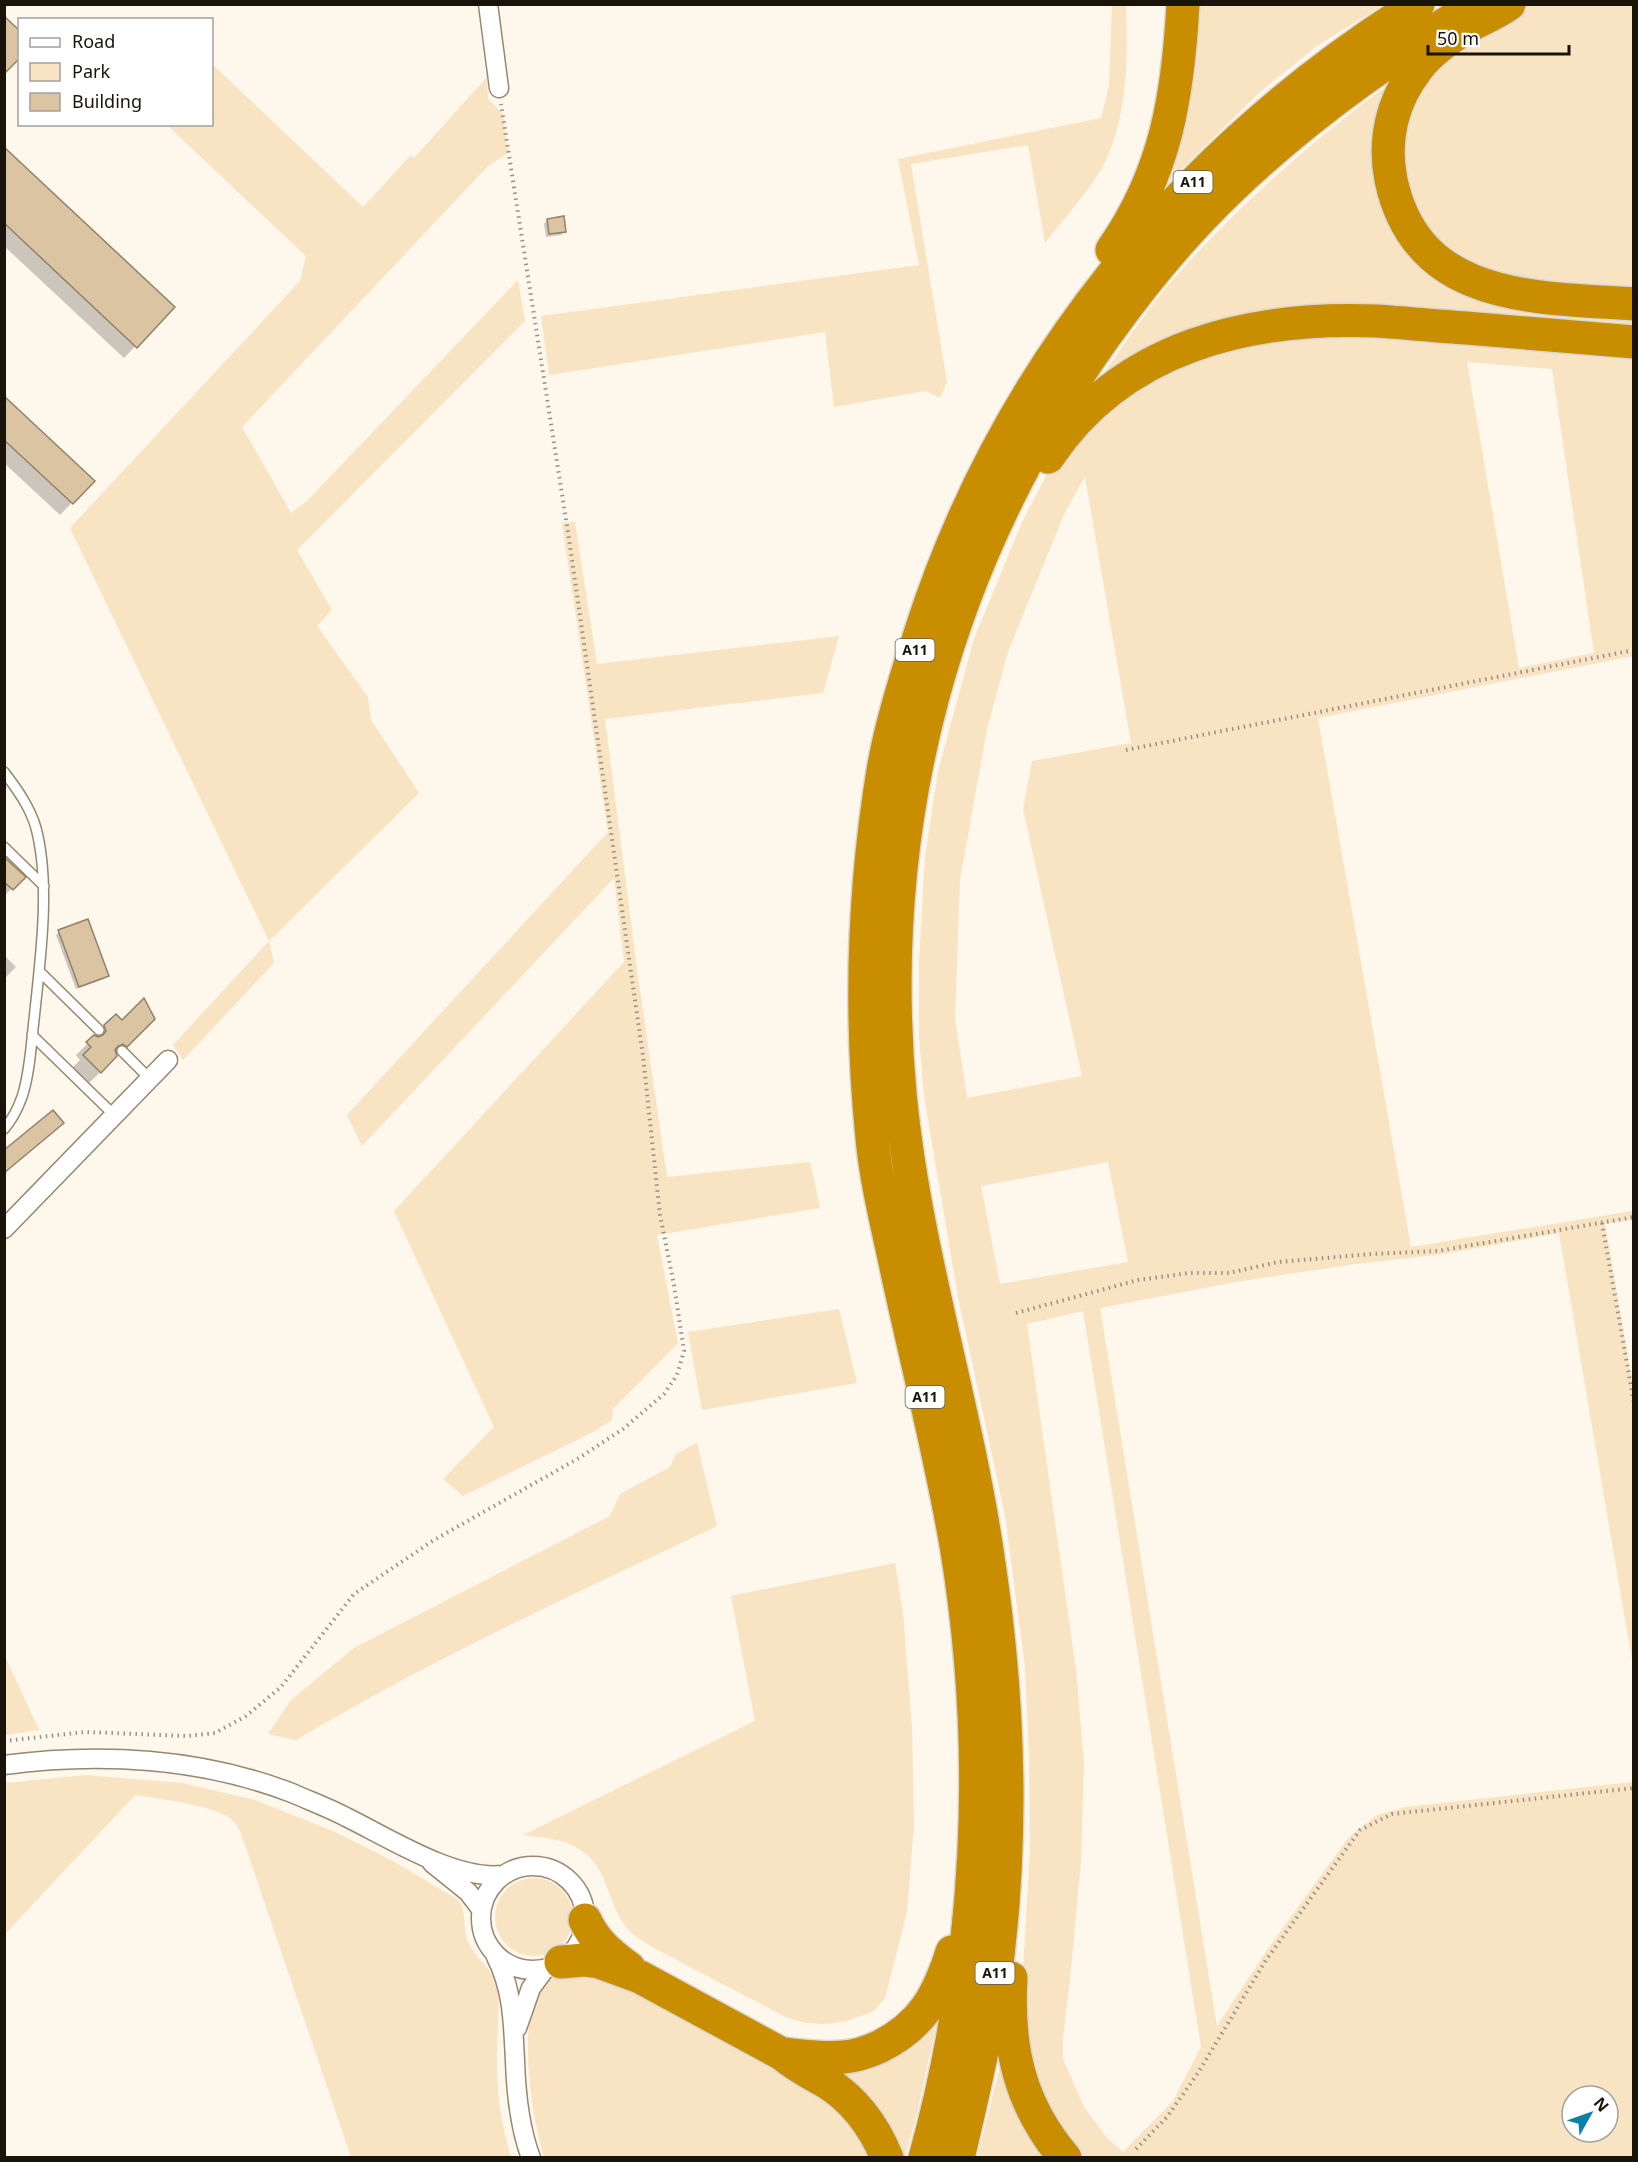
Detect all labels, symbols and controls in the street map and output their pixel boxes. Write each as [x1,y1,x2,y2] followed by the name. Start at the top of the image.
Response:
[18,18,213,126] legend
[1428,18,1569,56] scale bar
[1437,26,1479,50] text: 50 m
[72,29,115,53] text: Road
[72,59,110,83] text: Park
[72,89,142,113] text: Building
[1174,171,1212,193] road number: A11
[896,639,934,661] road number: A11
[906,1386,944,1408] road number: A11
[976,1962,1014,1984] road number: A11
[1560,2084,1620,2144] north arrow
[1589,2092,1614,2116] text: N

